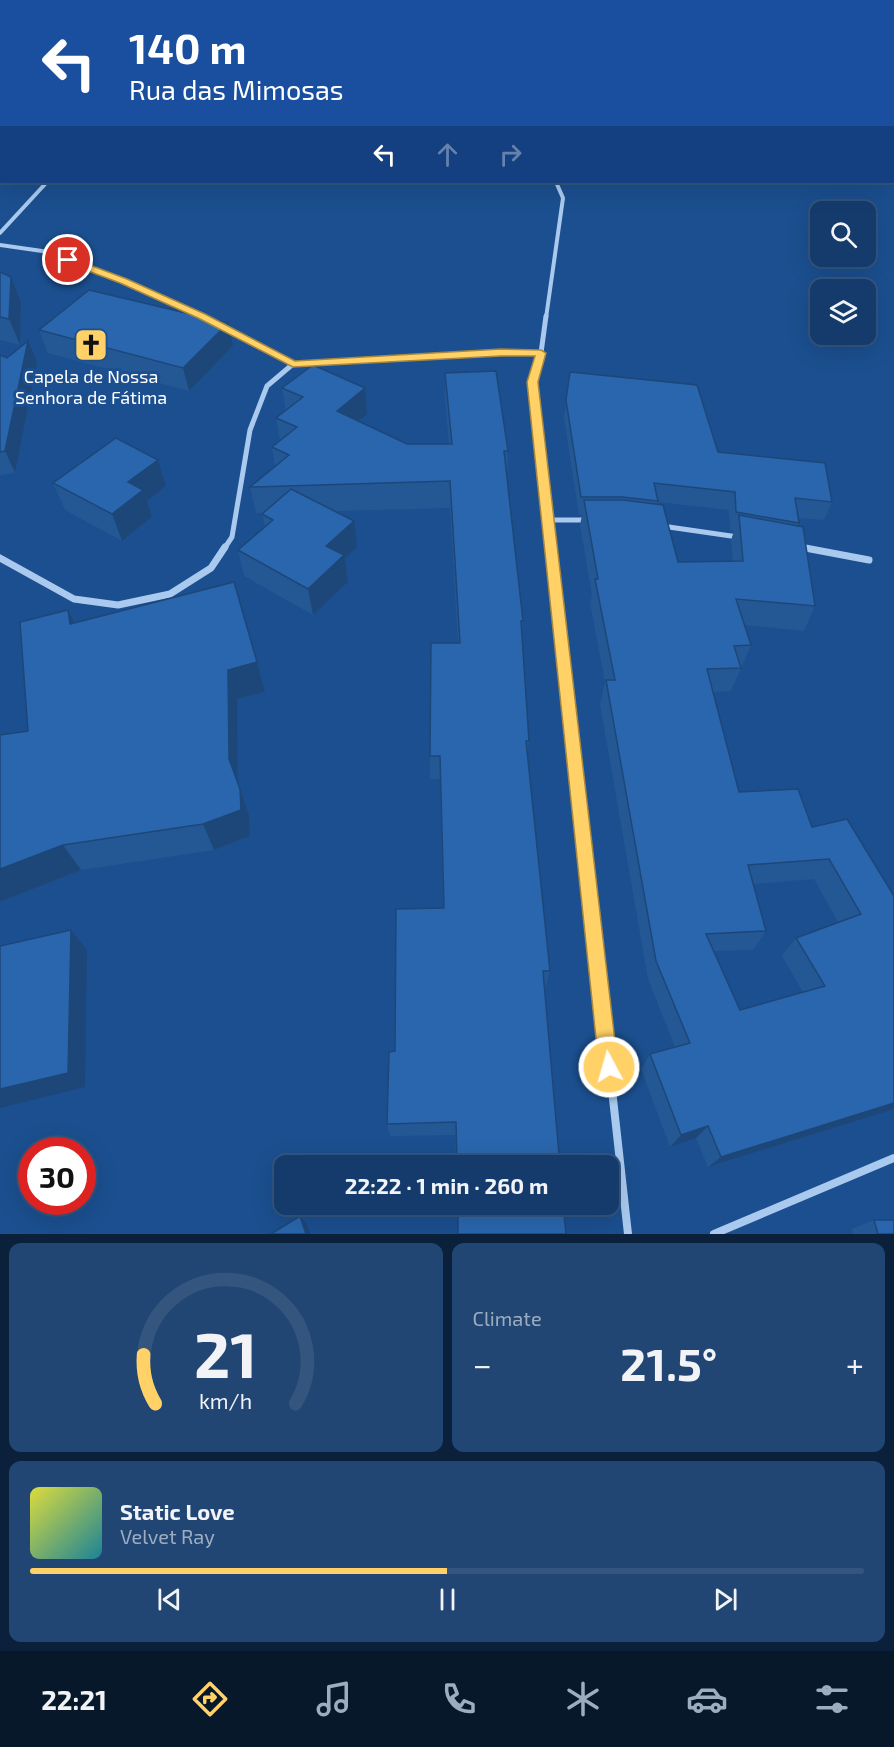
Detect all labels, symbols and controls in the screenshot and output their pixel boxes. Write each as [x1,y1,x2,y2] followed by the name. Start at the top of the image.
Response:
[129,22,246,72] text: 140 m
[30,24,108,102] icon: left
[129,73,344,105] text: Rua das Mimosas
[368,138,401,171] icon: left
[431,138,464,171] icon: ahead
[494,138,527,171] icon: right
[810,201,876,345] map controls
[810,201,876,267] button: search
[42,234,93,285] pin
[51,243,84,276] icon: arrive
[810,279,876,345] button: layers
[73,327,109,363] church icon: Capela de Nossa Senhora de Fátima
[15,365,167,408] place label: Capela de Nossa Senhora de Fátima
[577,1035,641,1099] position arrow
[18,1137,96,1215] speed limit sign: 30
[345,1172,548,1198] text: 22:22 · 1 min · 260 m
[473,1306,542,1330] text: Climate
[194,1316,257,1391] text: 21
[620,1336,717,1390] text: 21.5°
[473,1344,492,1384] text: −
[846,1344,864,1384] text: +
[199,1389,252,1414] text: km/h
[120,1498,235,1524] text: Static Love
[120,1524,215,1548] text: Velvet Ray
[153,1583,186,1616] icon: previous
[431,1583,464,1616] icon: pause
[709,1583,742,1616] icon: next
[189,1678,231,1720] icon: directions
[313,1678,355,1720] icon: music
[438,1678,480,1720] icon: phone
[562,1678,604,1720] icon: climate
[686,1678,728,1720] icon: car
[811,1678,853,1720] icon: filters
[41,1683,107,1715] text: 22:21

